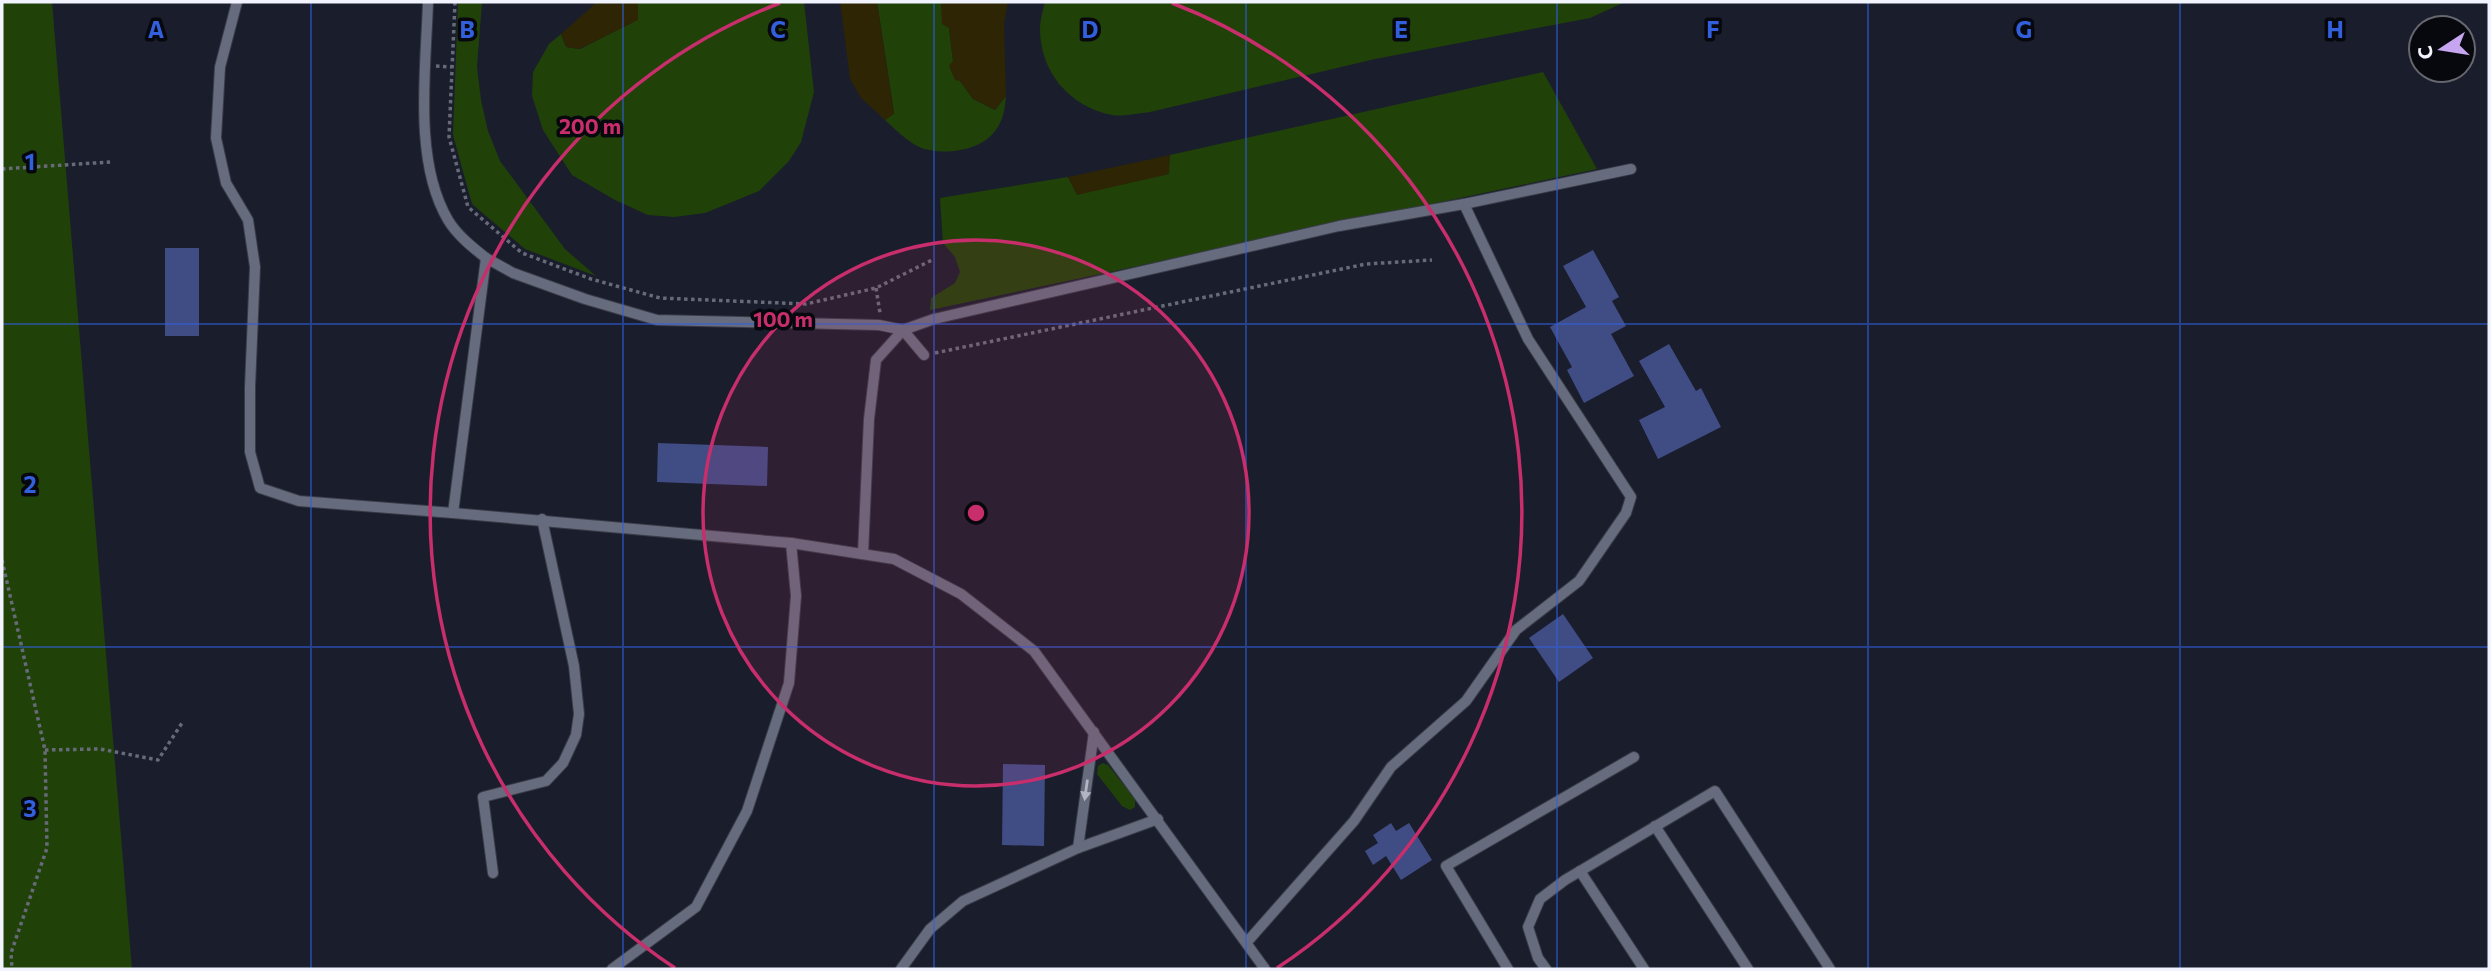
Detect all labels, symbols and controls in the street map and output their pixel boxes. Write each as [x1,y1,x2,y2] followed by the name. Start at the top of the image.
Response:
[2407,14,2477,84] north arrow
[148,15,165,43] text: A
[459,15,475,43] text: B
[770,15,786,43] text: C
[1082,15,1099,43] text: D
[1394,15,1408,43] text: E
[1706,15,1720,43] text: F
[2016,15,2032,43] text: G
[2326,15,2344,43] text: H
[2412,44,2437,61] text: С
[559,113,621,138] text: 200 m
[25,147,35,175] text: 1
[753,306,813,331] text: 100 m
[23,470,37,498] text: 2
[964,501,988,525] centre of rings
[1080,779,1091,801] one-way arrow
[23,794,37,822] text: 3

